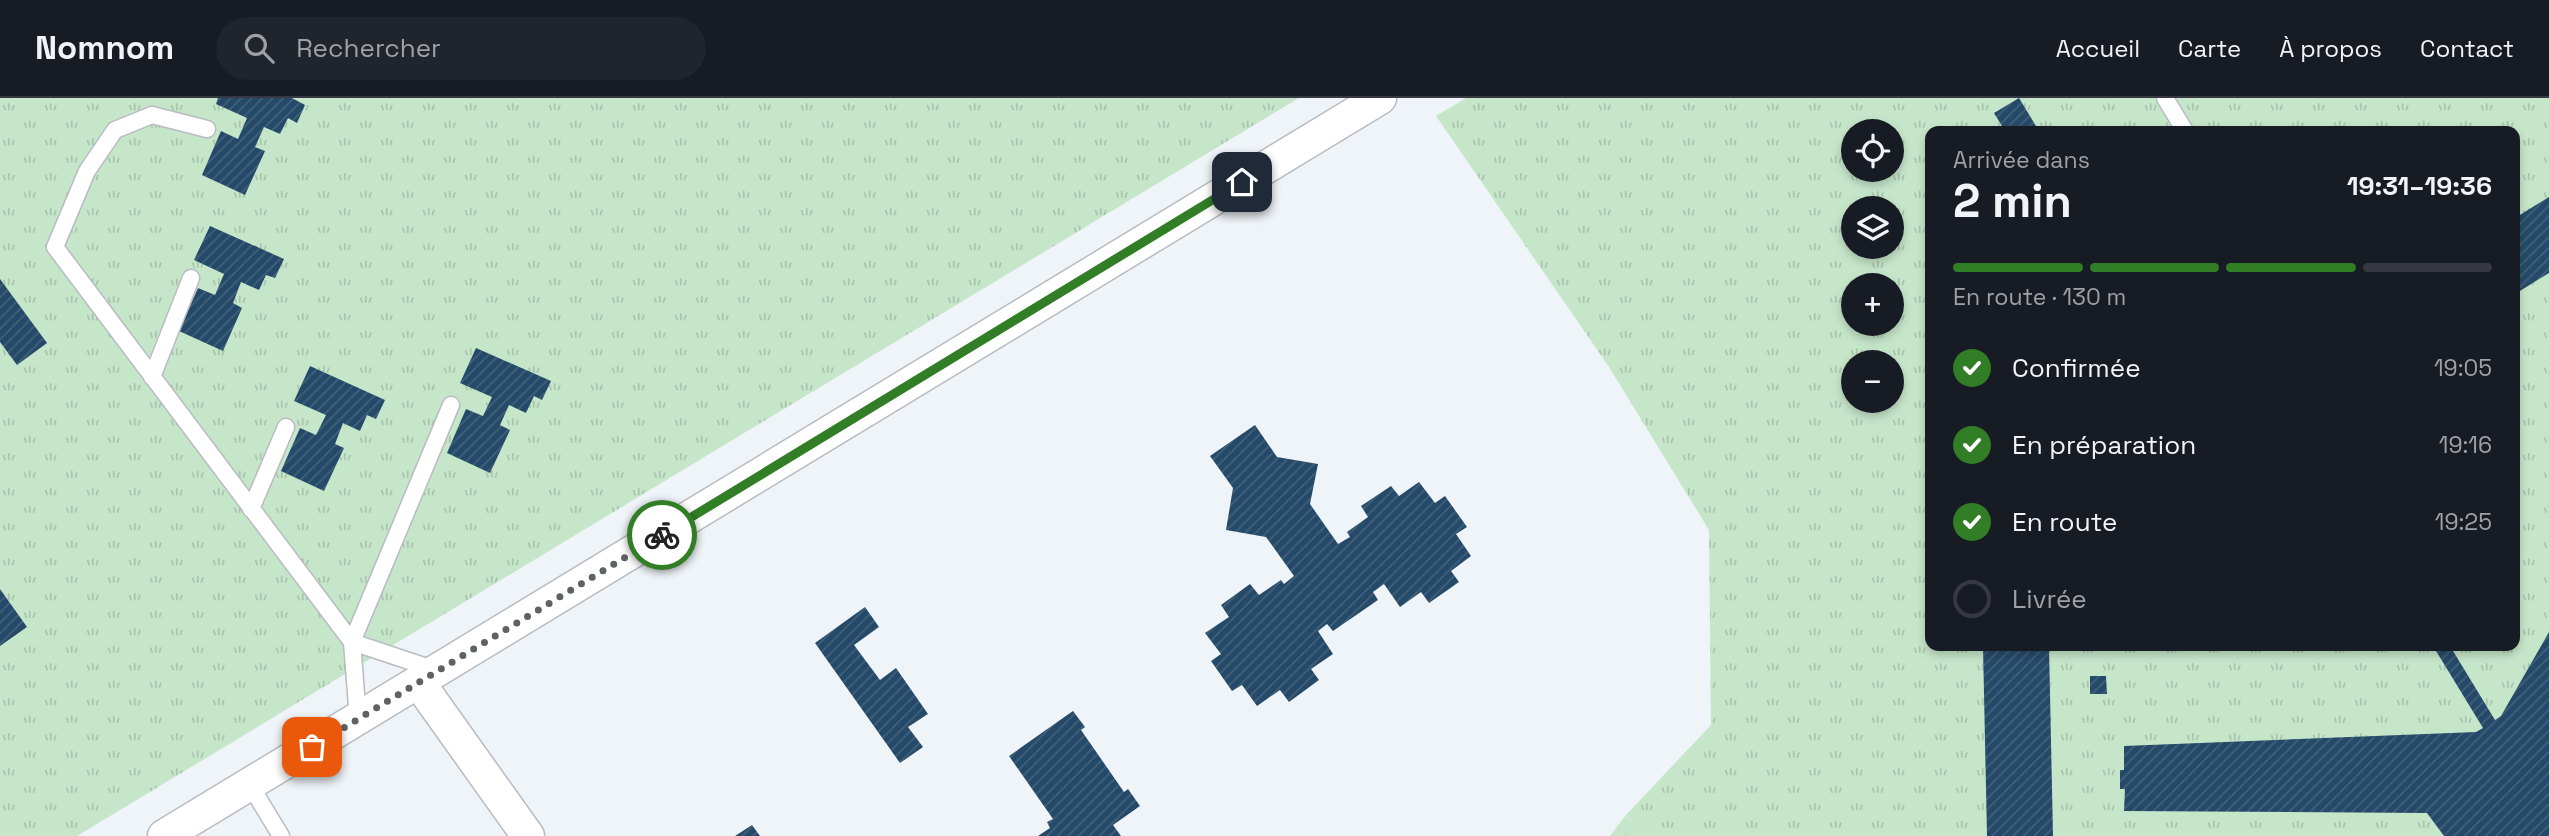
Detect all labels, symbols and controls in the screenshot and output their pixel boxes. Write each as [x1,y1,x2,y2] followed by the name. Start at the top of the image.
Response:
[216,17,706,80] search box
[35,27,174,69] text: Nomnom
[240,29,278,67] icon: search
[296,31,441,65] text: Rechercher
[2056,33,2140,64] text: Accueil
[2178,33,2241,64] text: Carte
[2279,33,2382,64] text: À propos
[2420,33,2514,64] text: Contact
[1841,119,1904,413] map controls
[1841,119,1904,182] button: locate
[1953,145,2090,175] text: Arrivée dans
[1212,152,1272,212] pin
[1223,163,1261,201] icon: home
[2347,169,2492,203] text: 19:31–19:36
[1953,172,2072,230] text: 2 min
[1841,196,1904,259] button: layers
[1841,273,1904,336] button: +
[1953,282,2126,312] text: En route · 130 m
[1953,349,1991,387] icon: check
[1841,350,1904,413] button: −
[2012,351,2141,385] text: Confirmée
[2434,353,2492,383] text: 19:05
[1953,426,1991,464] icon: check
[2012,428,2196,462] text: En préparation
[2439,430,2492,460] text: 19:16
[627,500,697,570] courier
[1953,503,1991,541] icon: check
[2012,505,2117,539] text: En route
[2435,507,2492,537] text: 19:25
[643,516,681,554] icon: bike
[2012,582,2087,616] text: Livrée
[282,717,342,777] pin
[293,728,331,766] icon: bag

